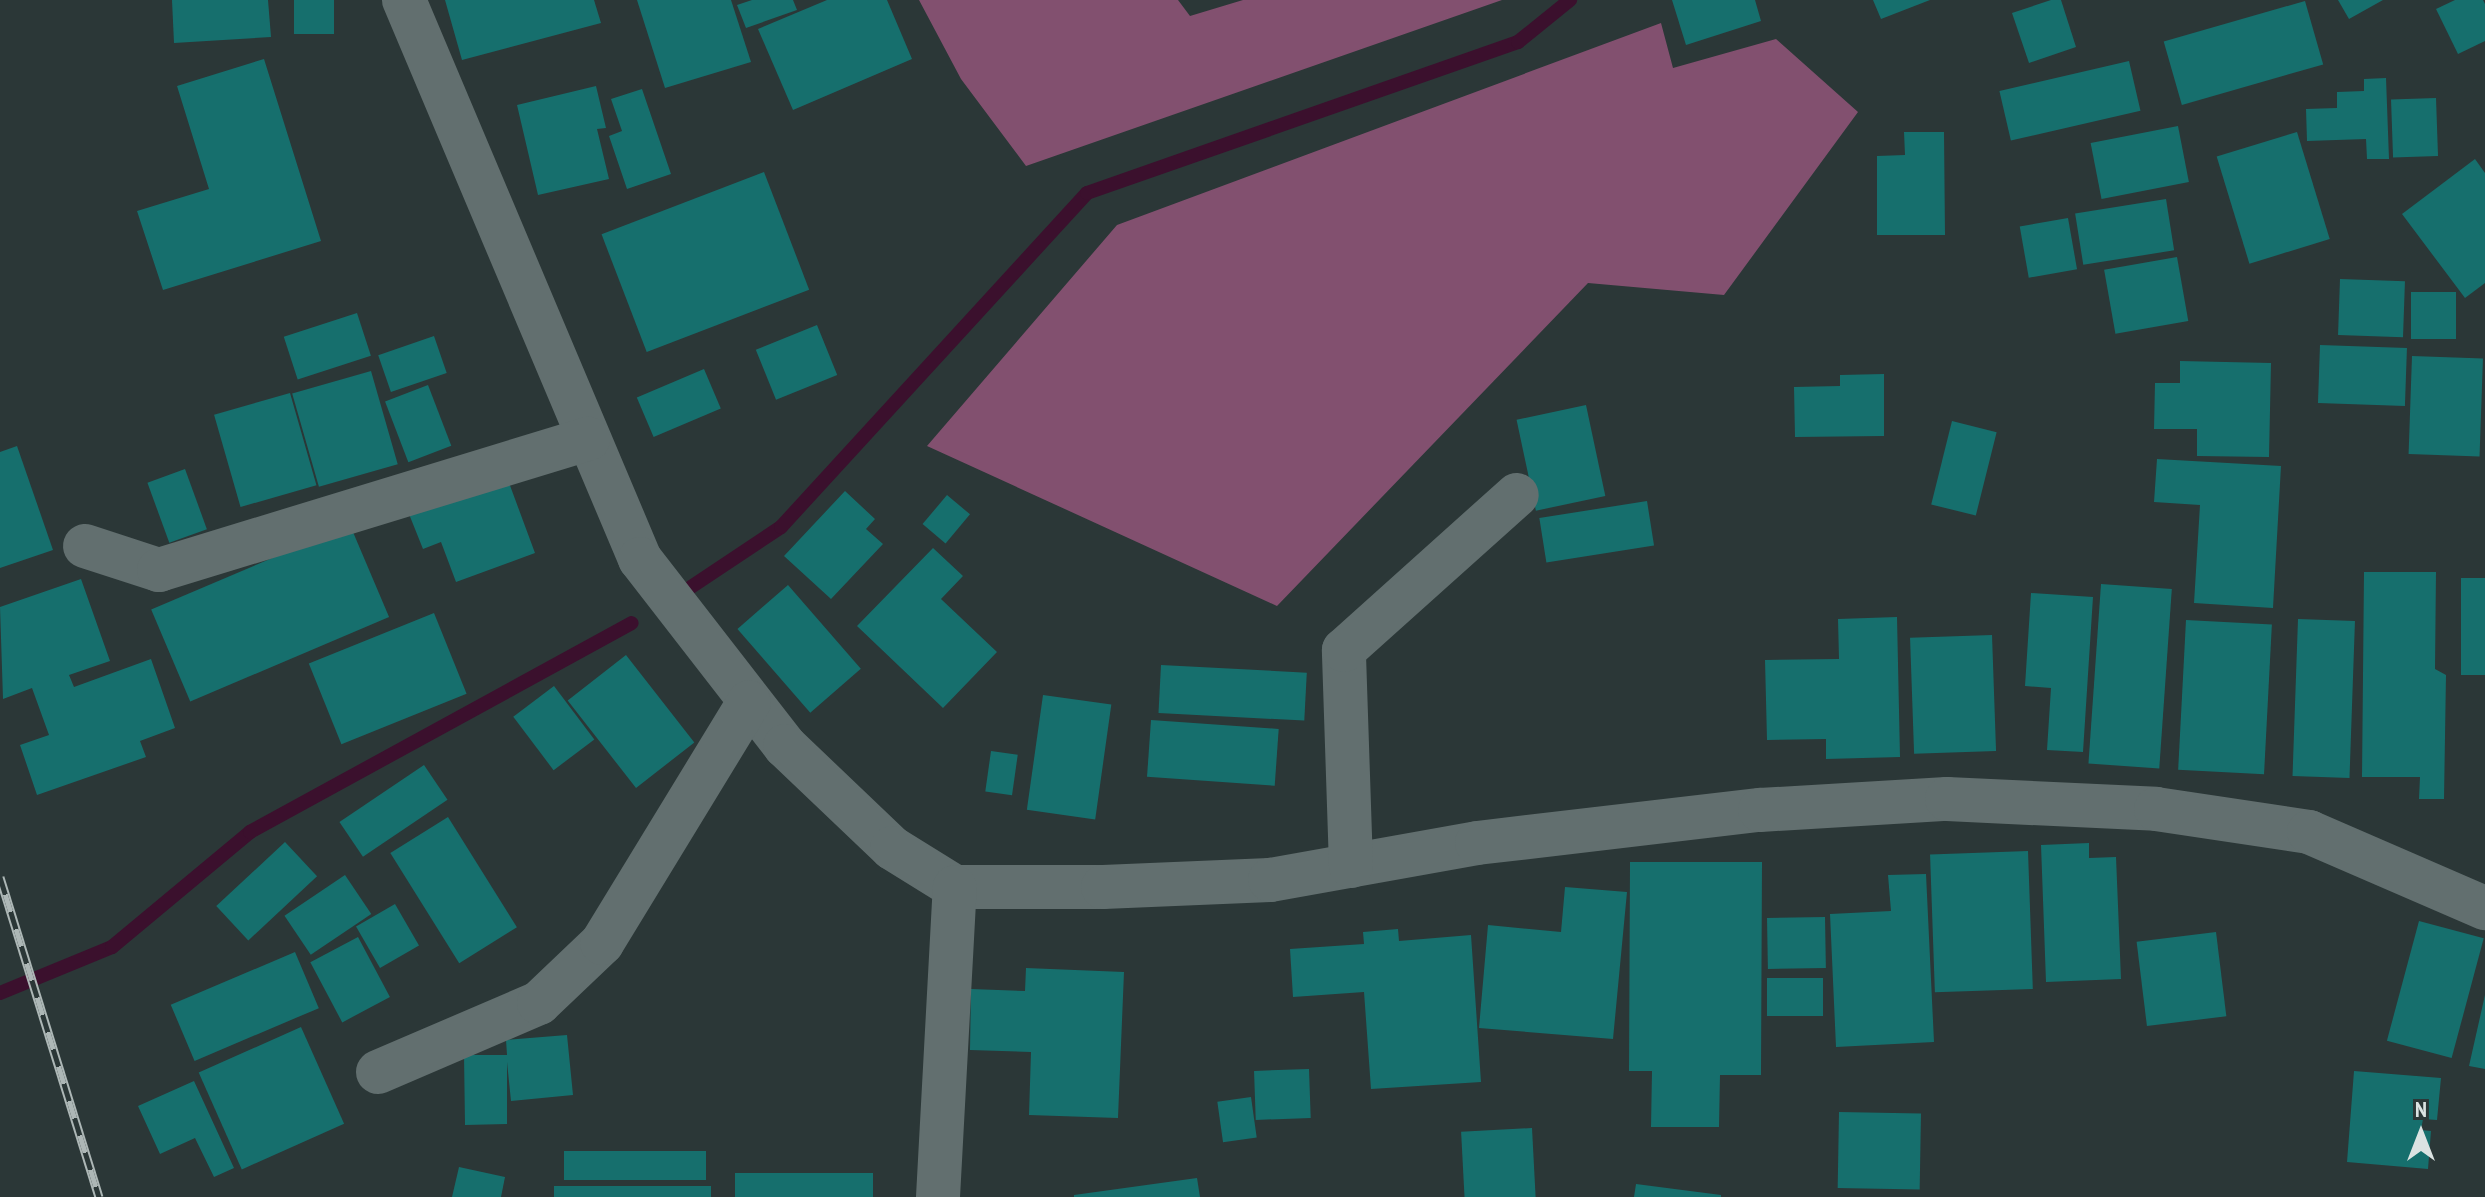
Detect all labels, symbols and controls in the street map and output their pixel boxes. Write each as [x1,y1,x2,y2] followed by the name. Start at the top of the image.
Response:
[2381,1093,2461,1173] north arrow
[2415,1095,2427,1123] text: N

